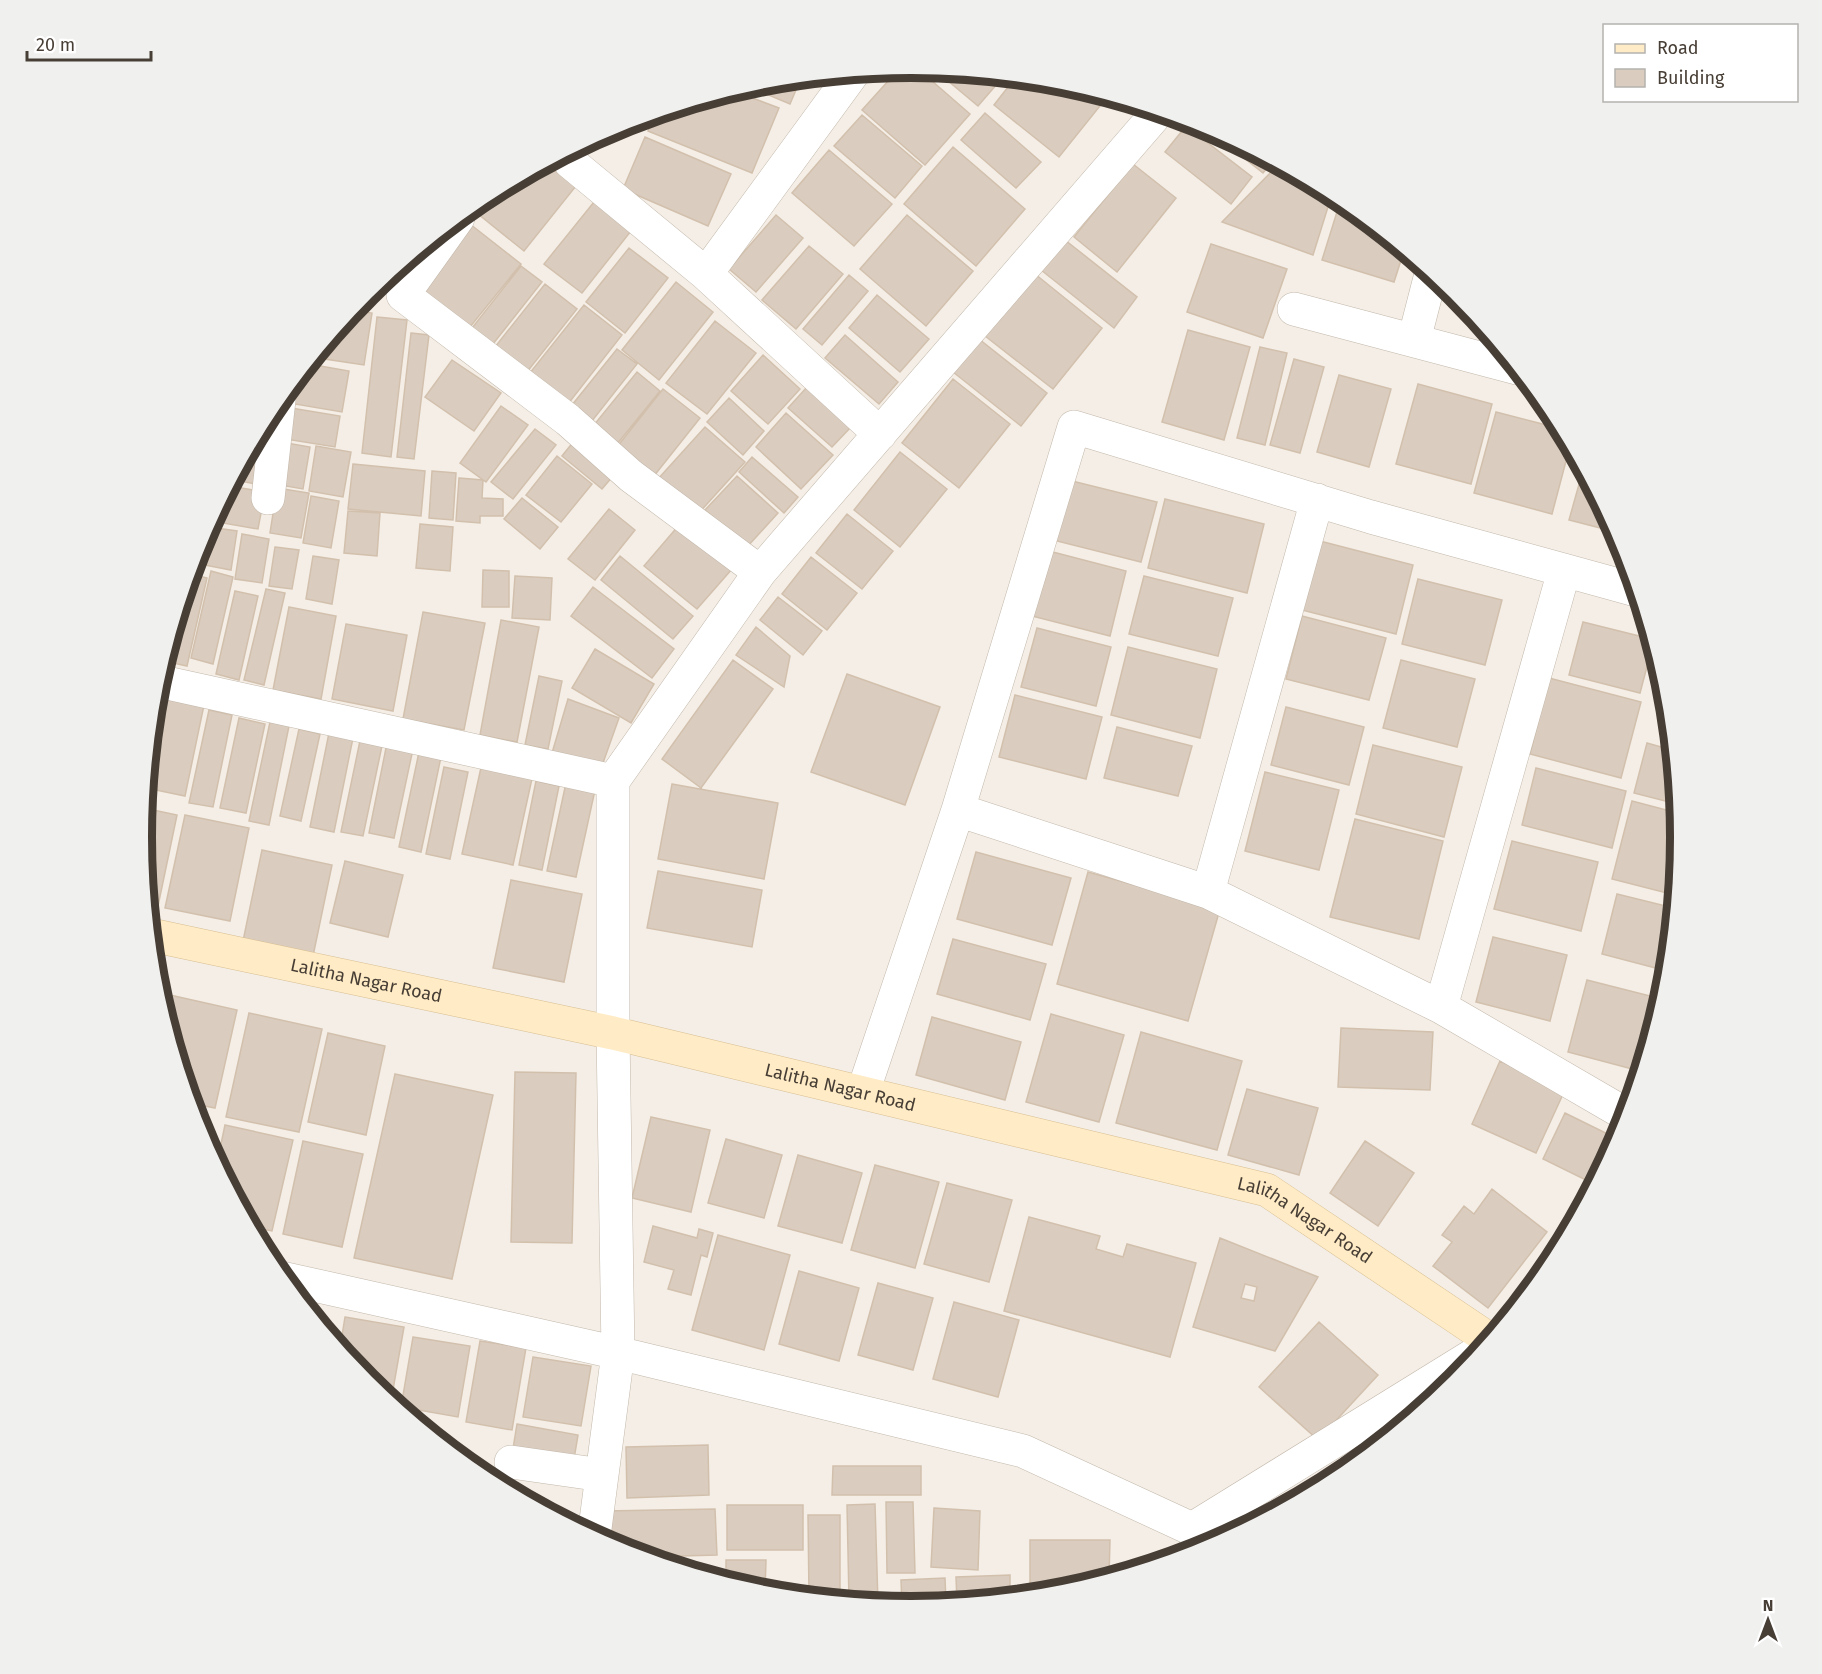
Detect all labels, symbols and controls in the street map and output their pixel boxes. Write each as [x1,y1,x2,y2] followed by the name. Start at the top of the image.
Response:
[27,24,152,62] scale bar
[1603,24,1798,102] legend
[36,34,75,56] text: 20 m
[1657,37,1699,59] text: Road
[1657,67,1725,89] text: Building
[288,954,444,1007] street label: Lalitha Nagar Road
[763,1059,918,1116] street label: Lalitha Nagar Road
[1235,1172,1376,1268] street label: Lalitha Nagar Road
[1738,1590,1798,1650] north arrow
[1763,1596,1773,1615] text: N

